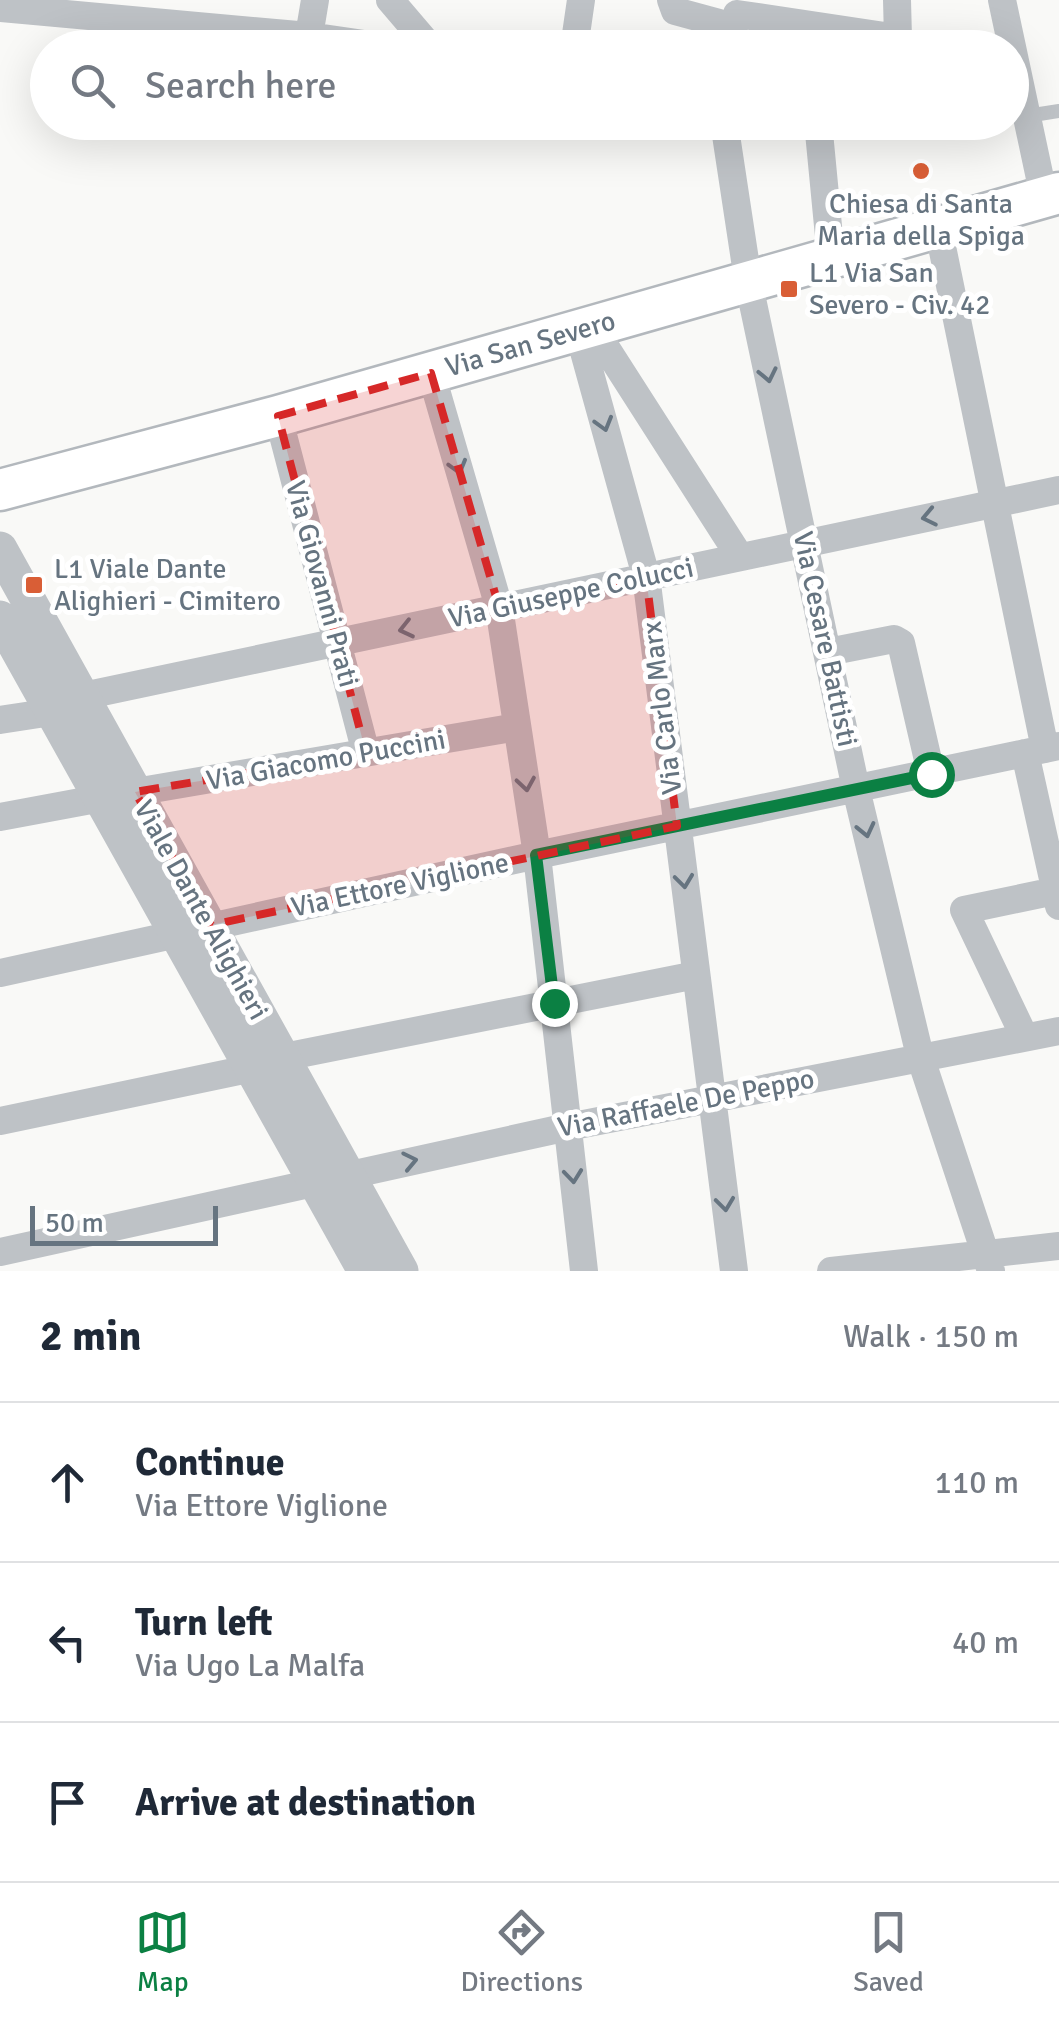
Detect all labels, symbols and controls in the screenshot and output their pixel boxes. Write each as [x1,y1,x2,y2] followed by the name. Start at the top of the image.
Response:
[30,30,1029,140] search box
[65,58,120,113] icon: search
[145,62,337,109] text: Search here
[910,160,932,182] marker: Chiesa di Santa Maria della Spiga
[817,187,1025,253] place label: Chiesa di Santa Maria della Spiga
[809,256,990,322] place label: L1 Via San Severo - Civ. 42
[778,278,800,300] marker: L1 Via San Severo - Civ. 42
[441,304,619,384] street label: Via San Severo
[757,366,778,383] one-way arrow
[592,415,613,432] one-way arrow
[446,457,467,474] one-way arrow
[278,477,366,691] street label: Via Giovanni Prati
[921,505,938,526] one-way arrow
[786,528,864,750] street label: Via Cesare Battisti
[445,550,697,636] street label: Via Giuseppe Colucci
[54,552,281,618] place label: L1 Viale Dante Alighieri - Cimitero
[23,574,45,596] marker: L1 Viale Dante Alighieri - Cimitero
[398,617,415,638] one-way arrow
[635,619,689,797] street label: Via Carlo Marx
[204,722,448,798] street label: Via Giacomo Puccini
[909,752,955,798] route start
[514,775,535,792] one-way arrow
[127,794,275,1026] street label: Viale Dante Alighieri
[854,821,875,838] one-way arrow
[288,845,512,925] street label: Via Ettore Viglione
[672,873,693,890] one-way arrow
[532,981,578,1027] route end
[555,1061,817,1145] street label: Via Raffaele De Peppo
[401,1152,418,1173] one-way arrow
[562,1168,584,1184] one-way arrow
[714,1196,735,1212] one-way arrow
[30,1201,218,1246] scale bar
[45,1206,104,1240] text: 50 m
[40,1311,141,1362] text: 2 min
[843,1317,1019,1356] text: Walk · 150 m
[135,1439,285,1486] text: Continue
[40,1455,95,1510] icon: ahead
[935,1463,1019,1502] text: 110 m
[135,1486,388,1525] text: Via Ettore Viglione
[135,1599,273,1646] text: Turn left
[40,1615,95,1670] icon: left
[952,1623,1019,1662] text: 40 m
[135,1646,365,1685] text: Via Ugo La Malfa
[40,1775,95,1830] icon: arrive
[135,1779,476,1826] text: Arrive at destination
[135,1905,190,1999] tab: Map
[461,1905,583,1999] tab: Directions
[853,1905,924,1999] tab: Saved

